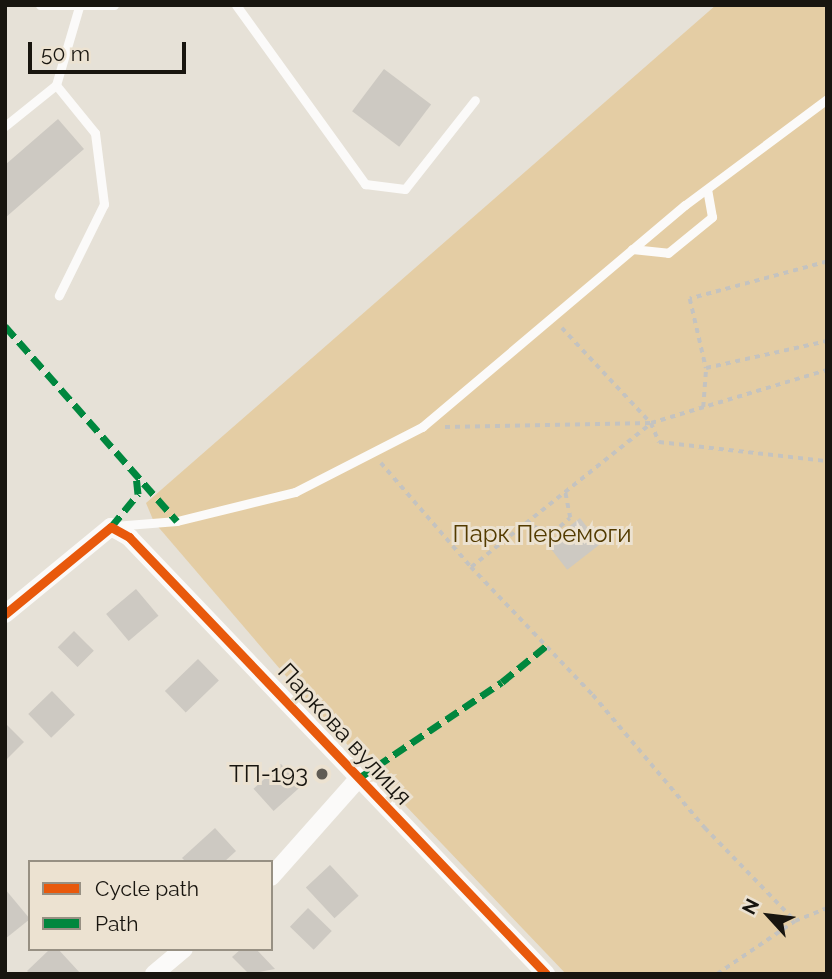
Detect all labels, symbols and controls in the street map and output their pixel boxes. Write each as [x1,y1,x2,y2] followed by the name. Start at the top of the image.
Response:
[32,28,189,72] scale bar
[41,41,90,66] text: 50 m
[453,520,631,548] park label: Парк Перемоги
[272,657,418,811] street label: Паркова вулиця
[229,760,308,788] place label: ТП-193
[314,766,330,782] marker: ТП-193
[28,860,273,951] legend
[95,876,199,901] text: Cycle path
[734,881,804,951] north arrow
[737,895,763,918] text: N
[95,911,139,936] text: Path

